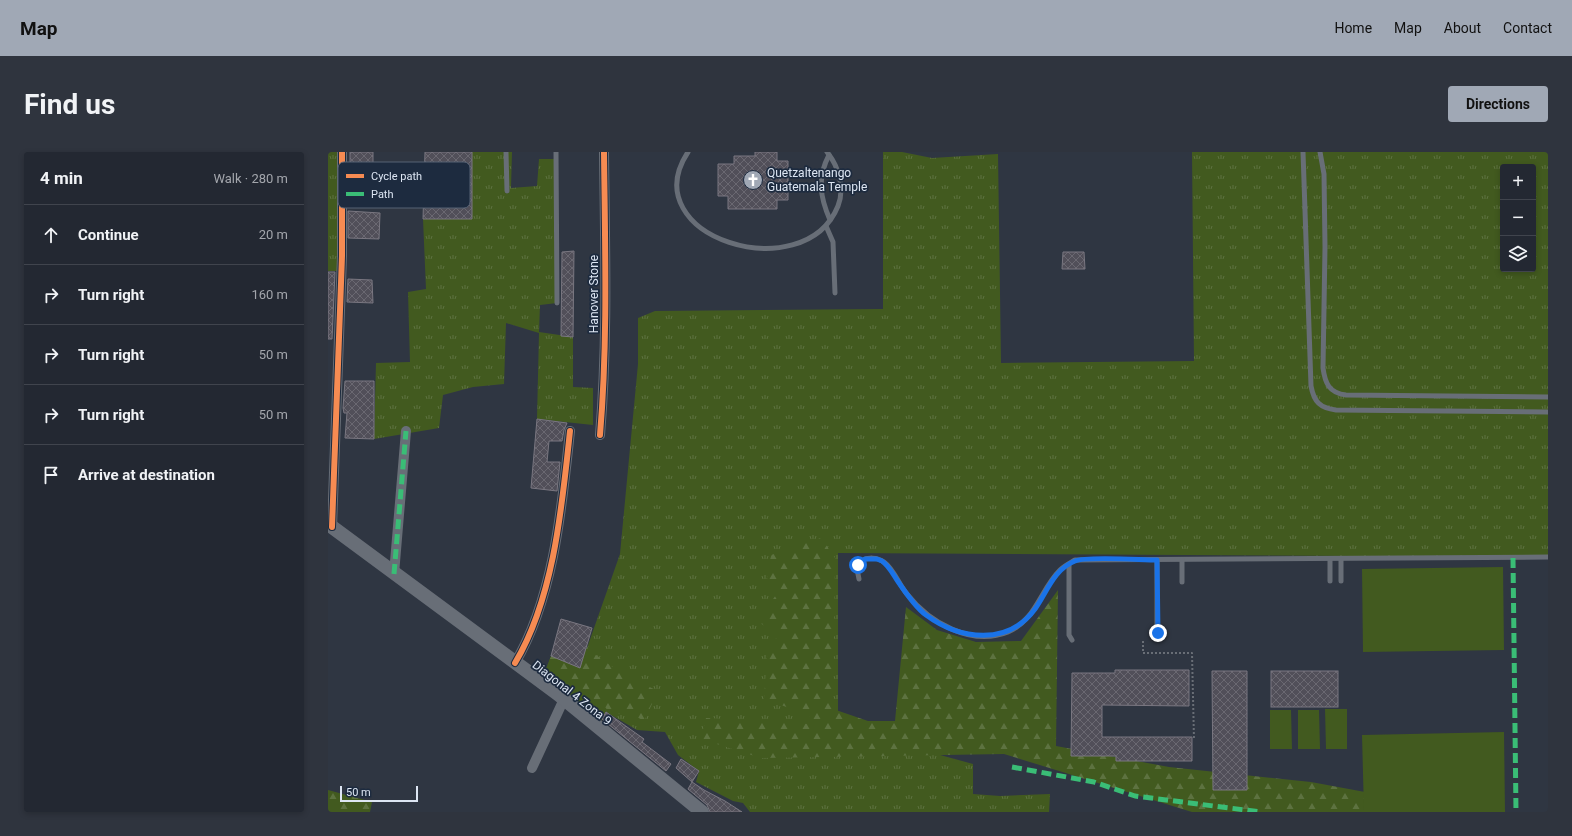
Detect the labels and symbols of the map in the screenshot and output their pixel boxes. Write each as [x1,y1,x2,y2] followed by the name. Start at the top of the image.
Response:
[338,162,470,208] legend
[767,166,867,194] place label: Quetzaltenango Guatemala Temple
[742,169,764,191] church icon: Quetzaltenango Guatemala Temple
[371,170,422,183] text: Cycle path
[371,188,394,201] text: Path
[587,255,601,333] street label: Hanover Stone
[849,556,867,574] route start
[1149,624,1167,642] route end
[530,658,614,728] street label: Diagonal 4 Zona 9
[340,784,418,803] scale bar

